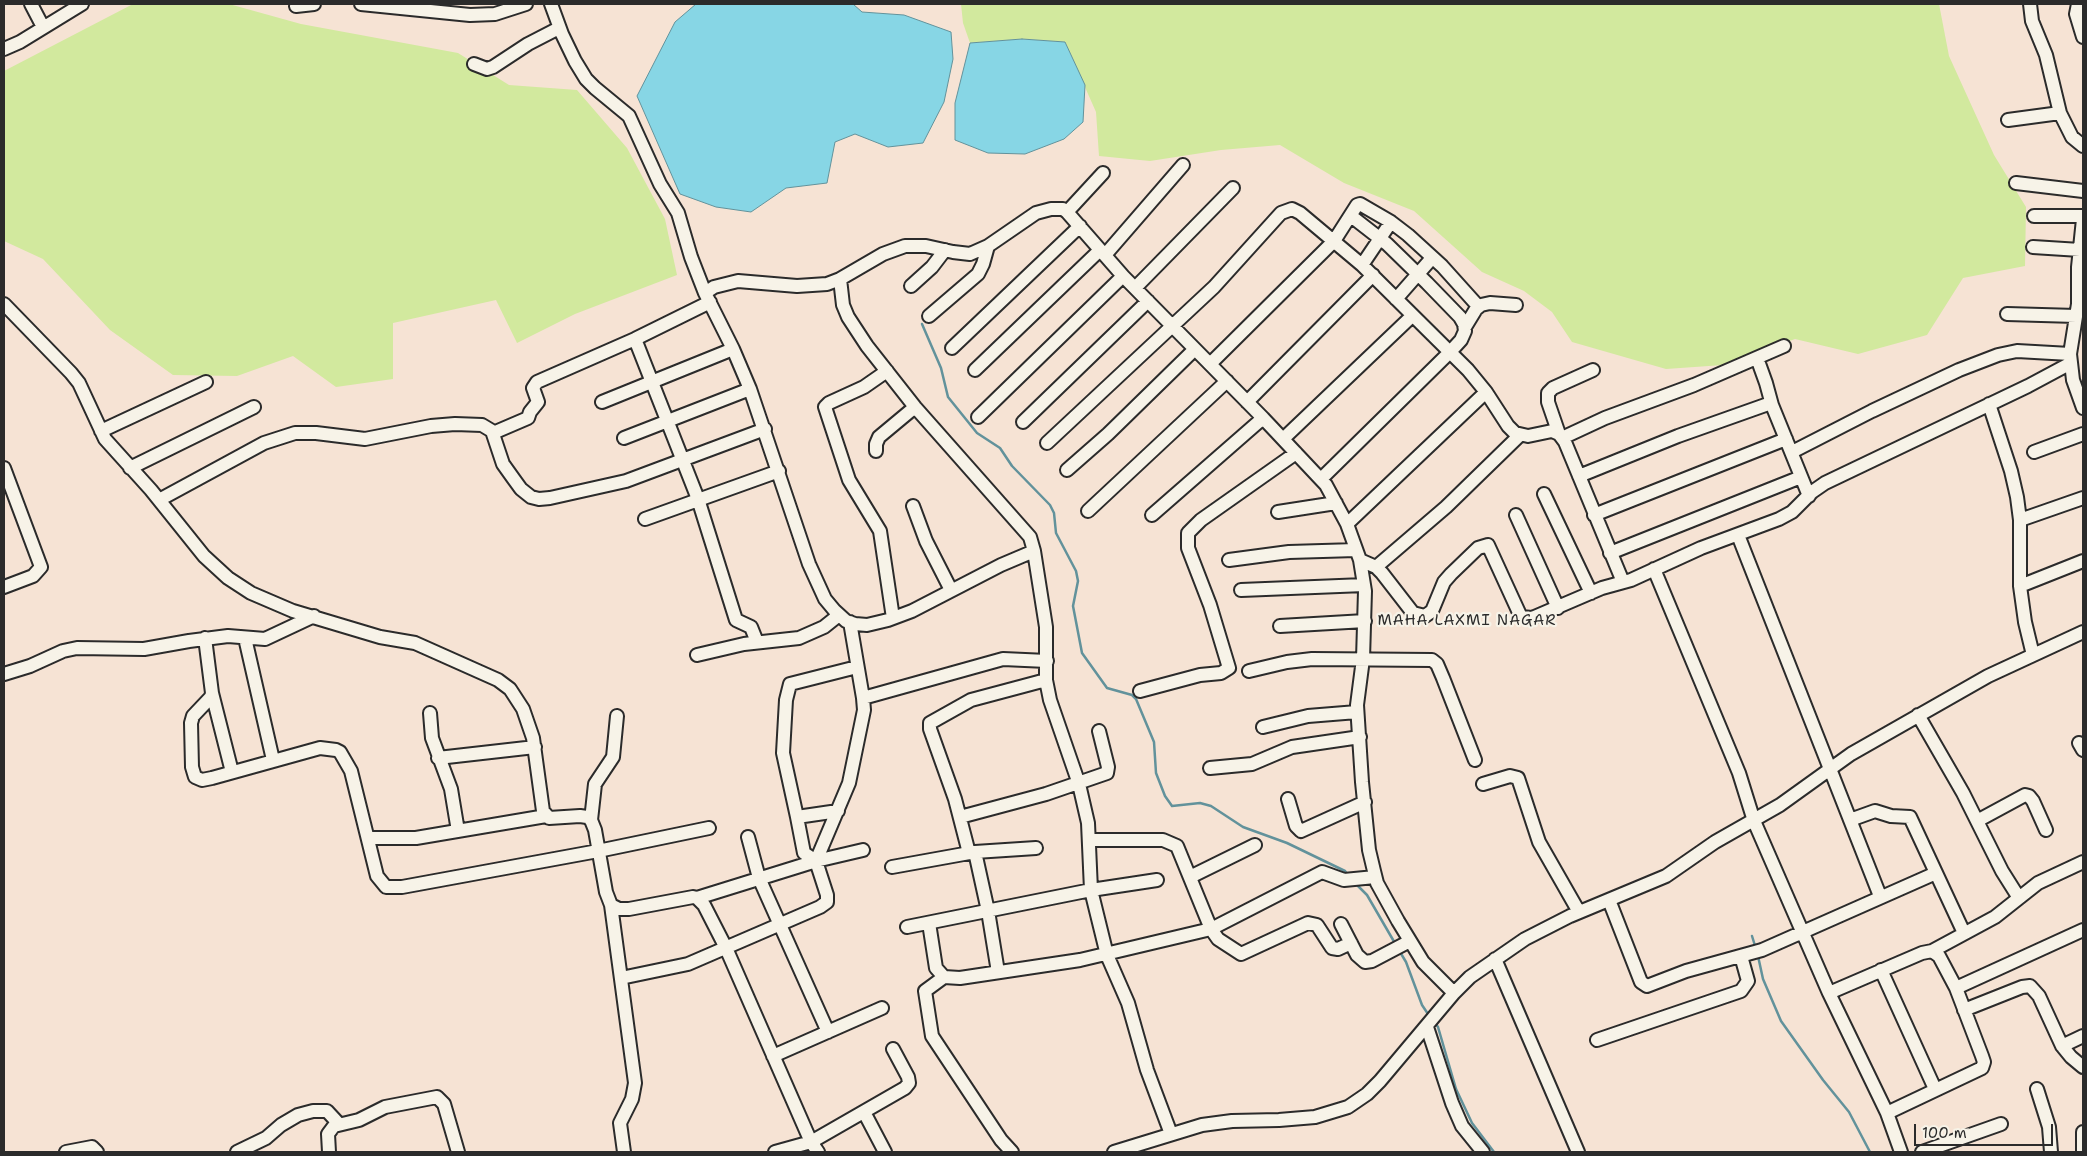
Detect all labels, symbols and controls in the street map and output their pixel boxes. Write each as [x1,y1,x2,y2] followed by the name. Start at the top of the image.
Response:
[1375,612,1559,630] district label: MAHA LAXMI NAGAR
[1917,1114,2056,1146] scale bar
[1922,1123,1967,1143] text: 100 m

